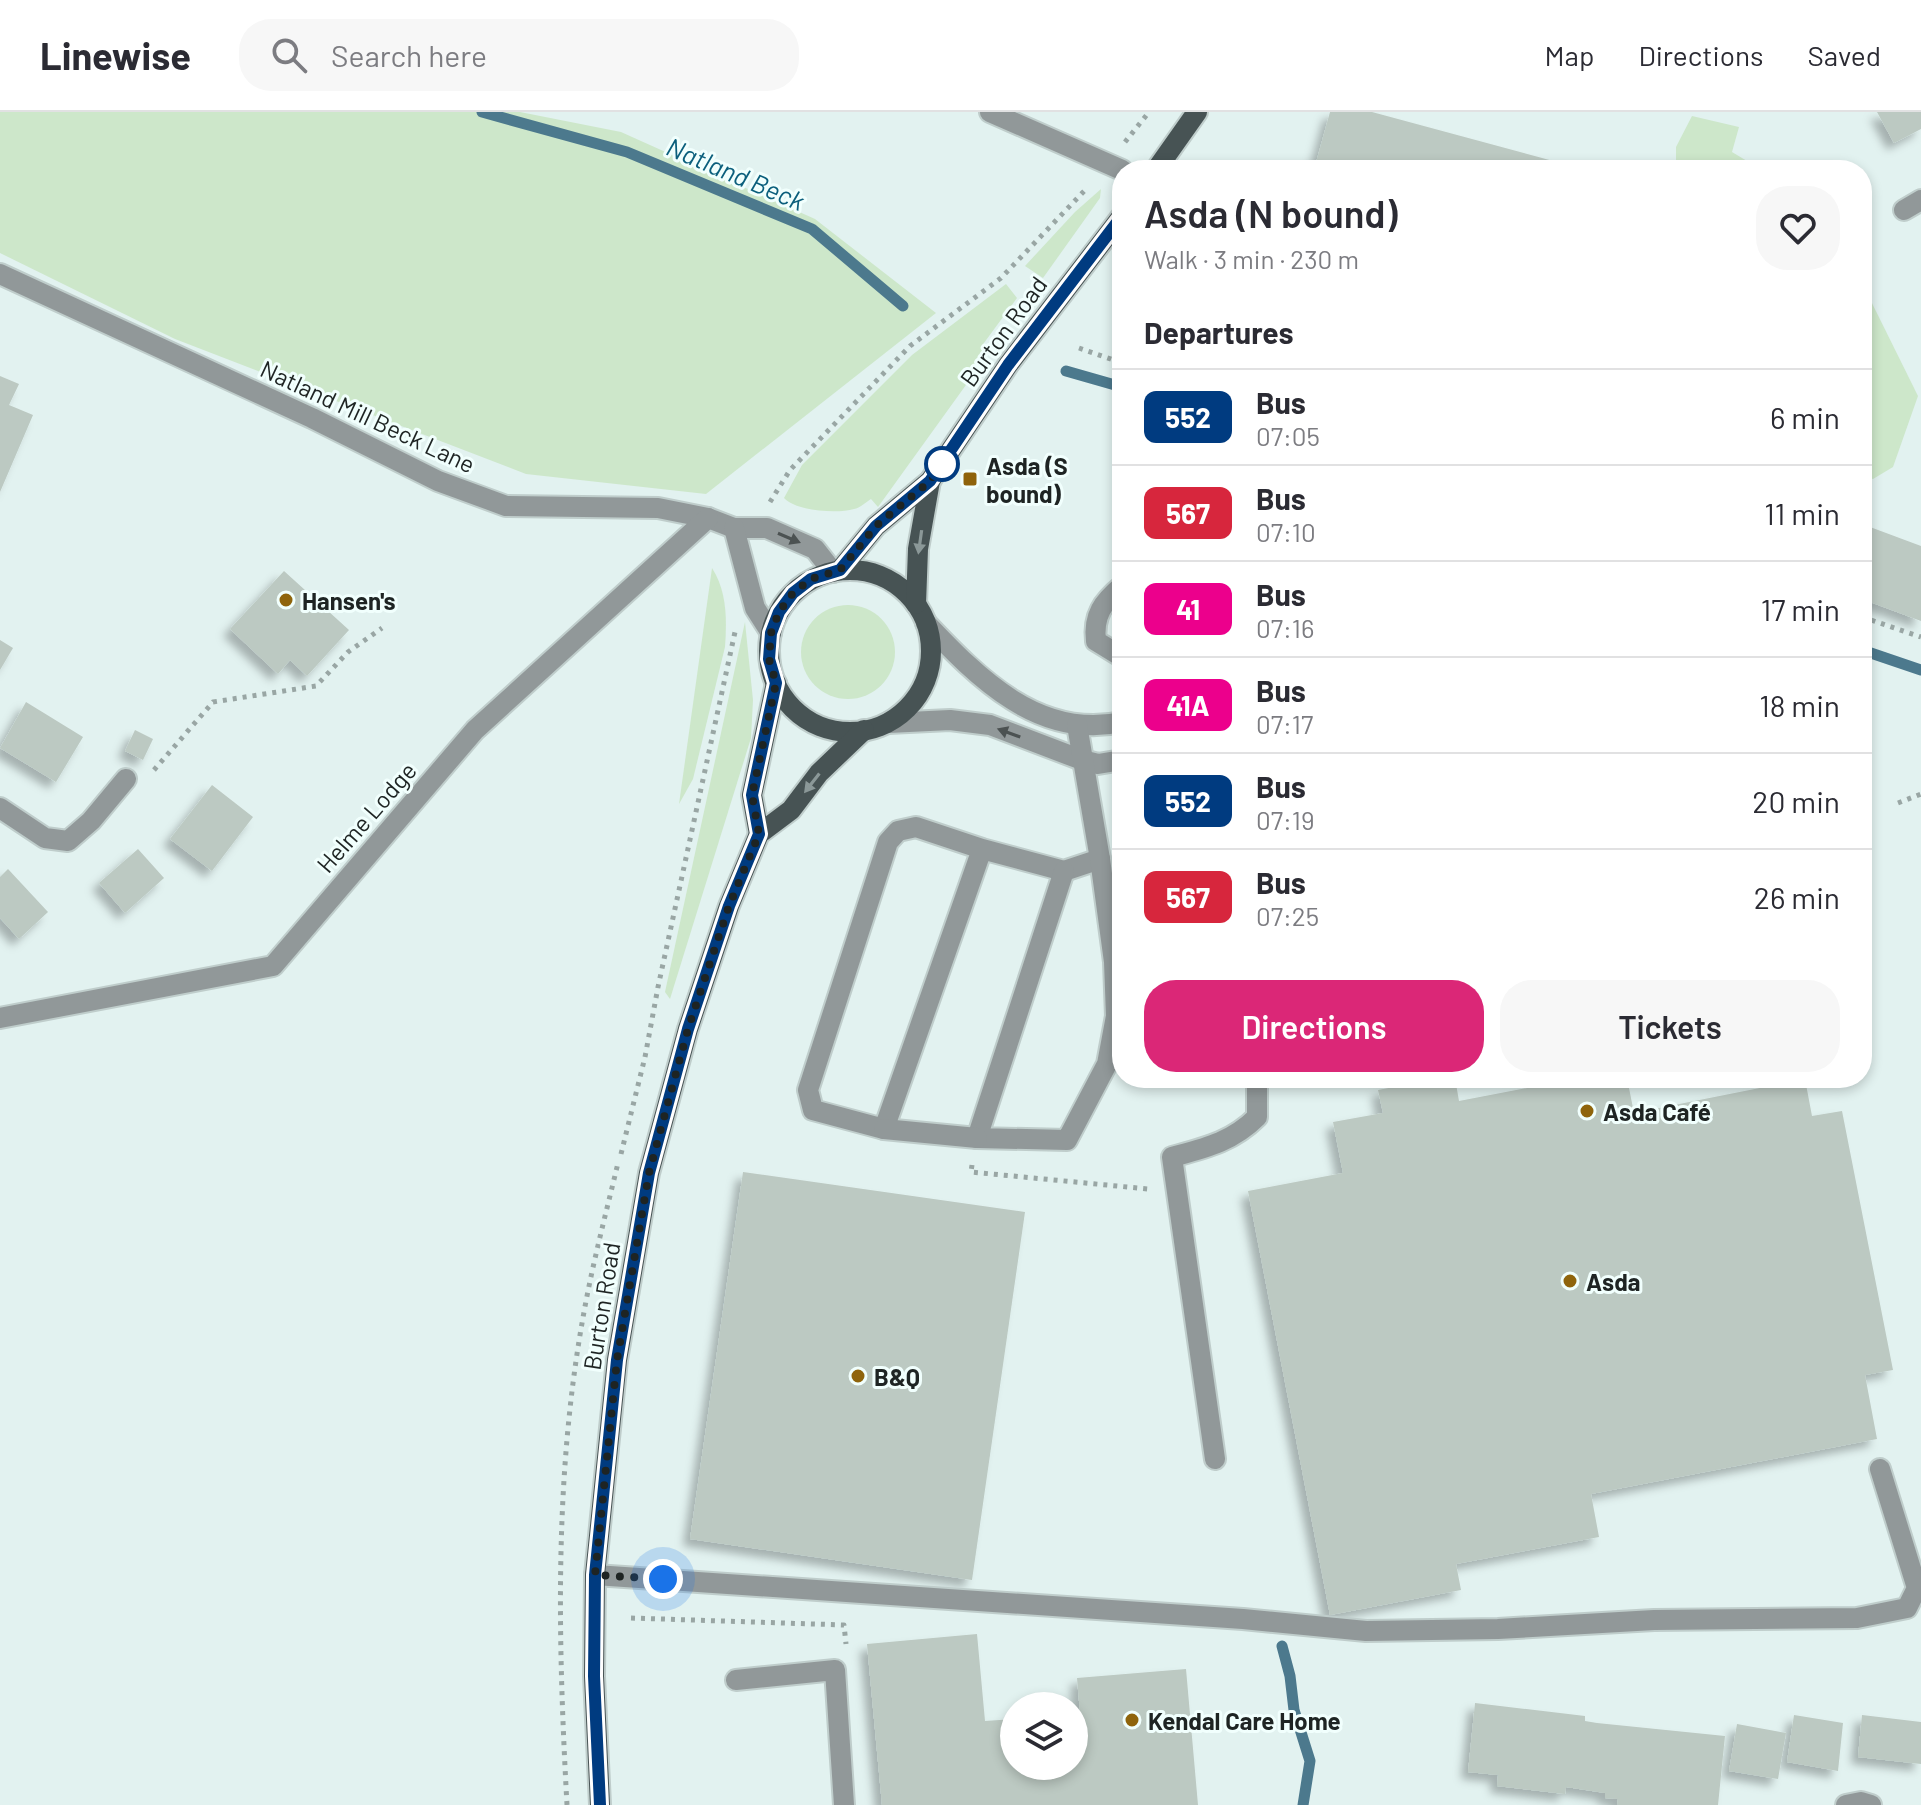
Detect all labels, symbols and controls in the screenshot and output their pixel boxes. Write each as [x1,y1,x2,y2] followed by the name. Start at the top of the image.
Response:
[239,19,799,91] search box
[40,32,191,78] text: Linewise
[267,33,311,77] icon: search
[331,37,487,73] text: Search here
[1545,38,1594,72] text: Map
[1638,38,1764,72] text: Directions
[1808,38,1881,72] text: Saved
[662,130,810,216] water label: Natland Beck
[1756,186,1840,270] button: heart
[1144,190,1398,236] text: Asda (N bound)
[1144,243,1359,274] text: Walk · 3 min · 230 m
[953,270,1053,392] street label: Burton Road
[1144,314,1294,350] text: Departures
[256,354,480,478] street label: Natland Mill Beck Lane
[1256,384,1306,420] text: Bus
[1770,399,1840,435] text: 6 min
[1165,400,1211,434] text: 552
[1256,420,1320,451] text: 07:05
[925,447,959,481] unlabelled marker
[986,451,1068,508] place label: Asda (S bound)
[961,470,979,488] marker: Asda (S bound)
[1256,480,1306,516] text: Bus
[1764,495,1840,531] text: 11 min
[1166,496,1210,530] text: 567
[1256,516,1316,547] text: 07:10
[913,530,926,555] one-way arrow
[777,531,801,544] one-way arrow
[1256,576,1306,612] text: Bus
[302,586,396,615] place label: Hansen's
[277,591,295,609] marker: Hansen's
[1761,591,1840,627] text: 17 min
[1176,592,1200,626] text: 41
[1256,612,1314,643] text: 07:16
[1256,672,1306,708] text: Bus
[1759,687,1840,723] text: 18 min
[1167,688,1209,722] text: 41A
[1256,708,1313,739] text: 07:17
[997,726,1021,738] one-way arrow
[310,756,422,878] street label: Helme Lodge
[1256,768,1306,804] text: Bus
[805,773,821,793] one-way arrow
[1752,783,1840,819] text: 20 min
[1165,784,1211,818] text: 552
[1256,804,1314,835] text: 07:19
[1256,864,1306,900] text: Bus
[1754,879,1840,915] text: 26 min
[1166,880,1210,914] text: 567
[1256,900,1319,931] text: 07:25
[1144,980,1484,1072] button: Directions
[1500,980,1840,1072] button: Tickets
[1603,1097,1711,1126] place label: Asda Café
[1578,1102,1596,1120] marker: Asda Café
[577,1240,625,1372] street label: Burton Road
[1586,1267,1640,1296] place label: Asda
[1561,1272,1579,1290] marker: Asda
[874,1362,920,1391] place label: B&Q
[849,1367,867,1385] marker: B&Q
[643,1559,683,1599] your location
[1000,1692,1088,1780] map controls
[1000,1692,1088,1780] button: layers
[1148,1706,1341,1735] place label: Kendal Care Home
[1123,1711,1141,1729] marker: Kendal Care Home

